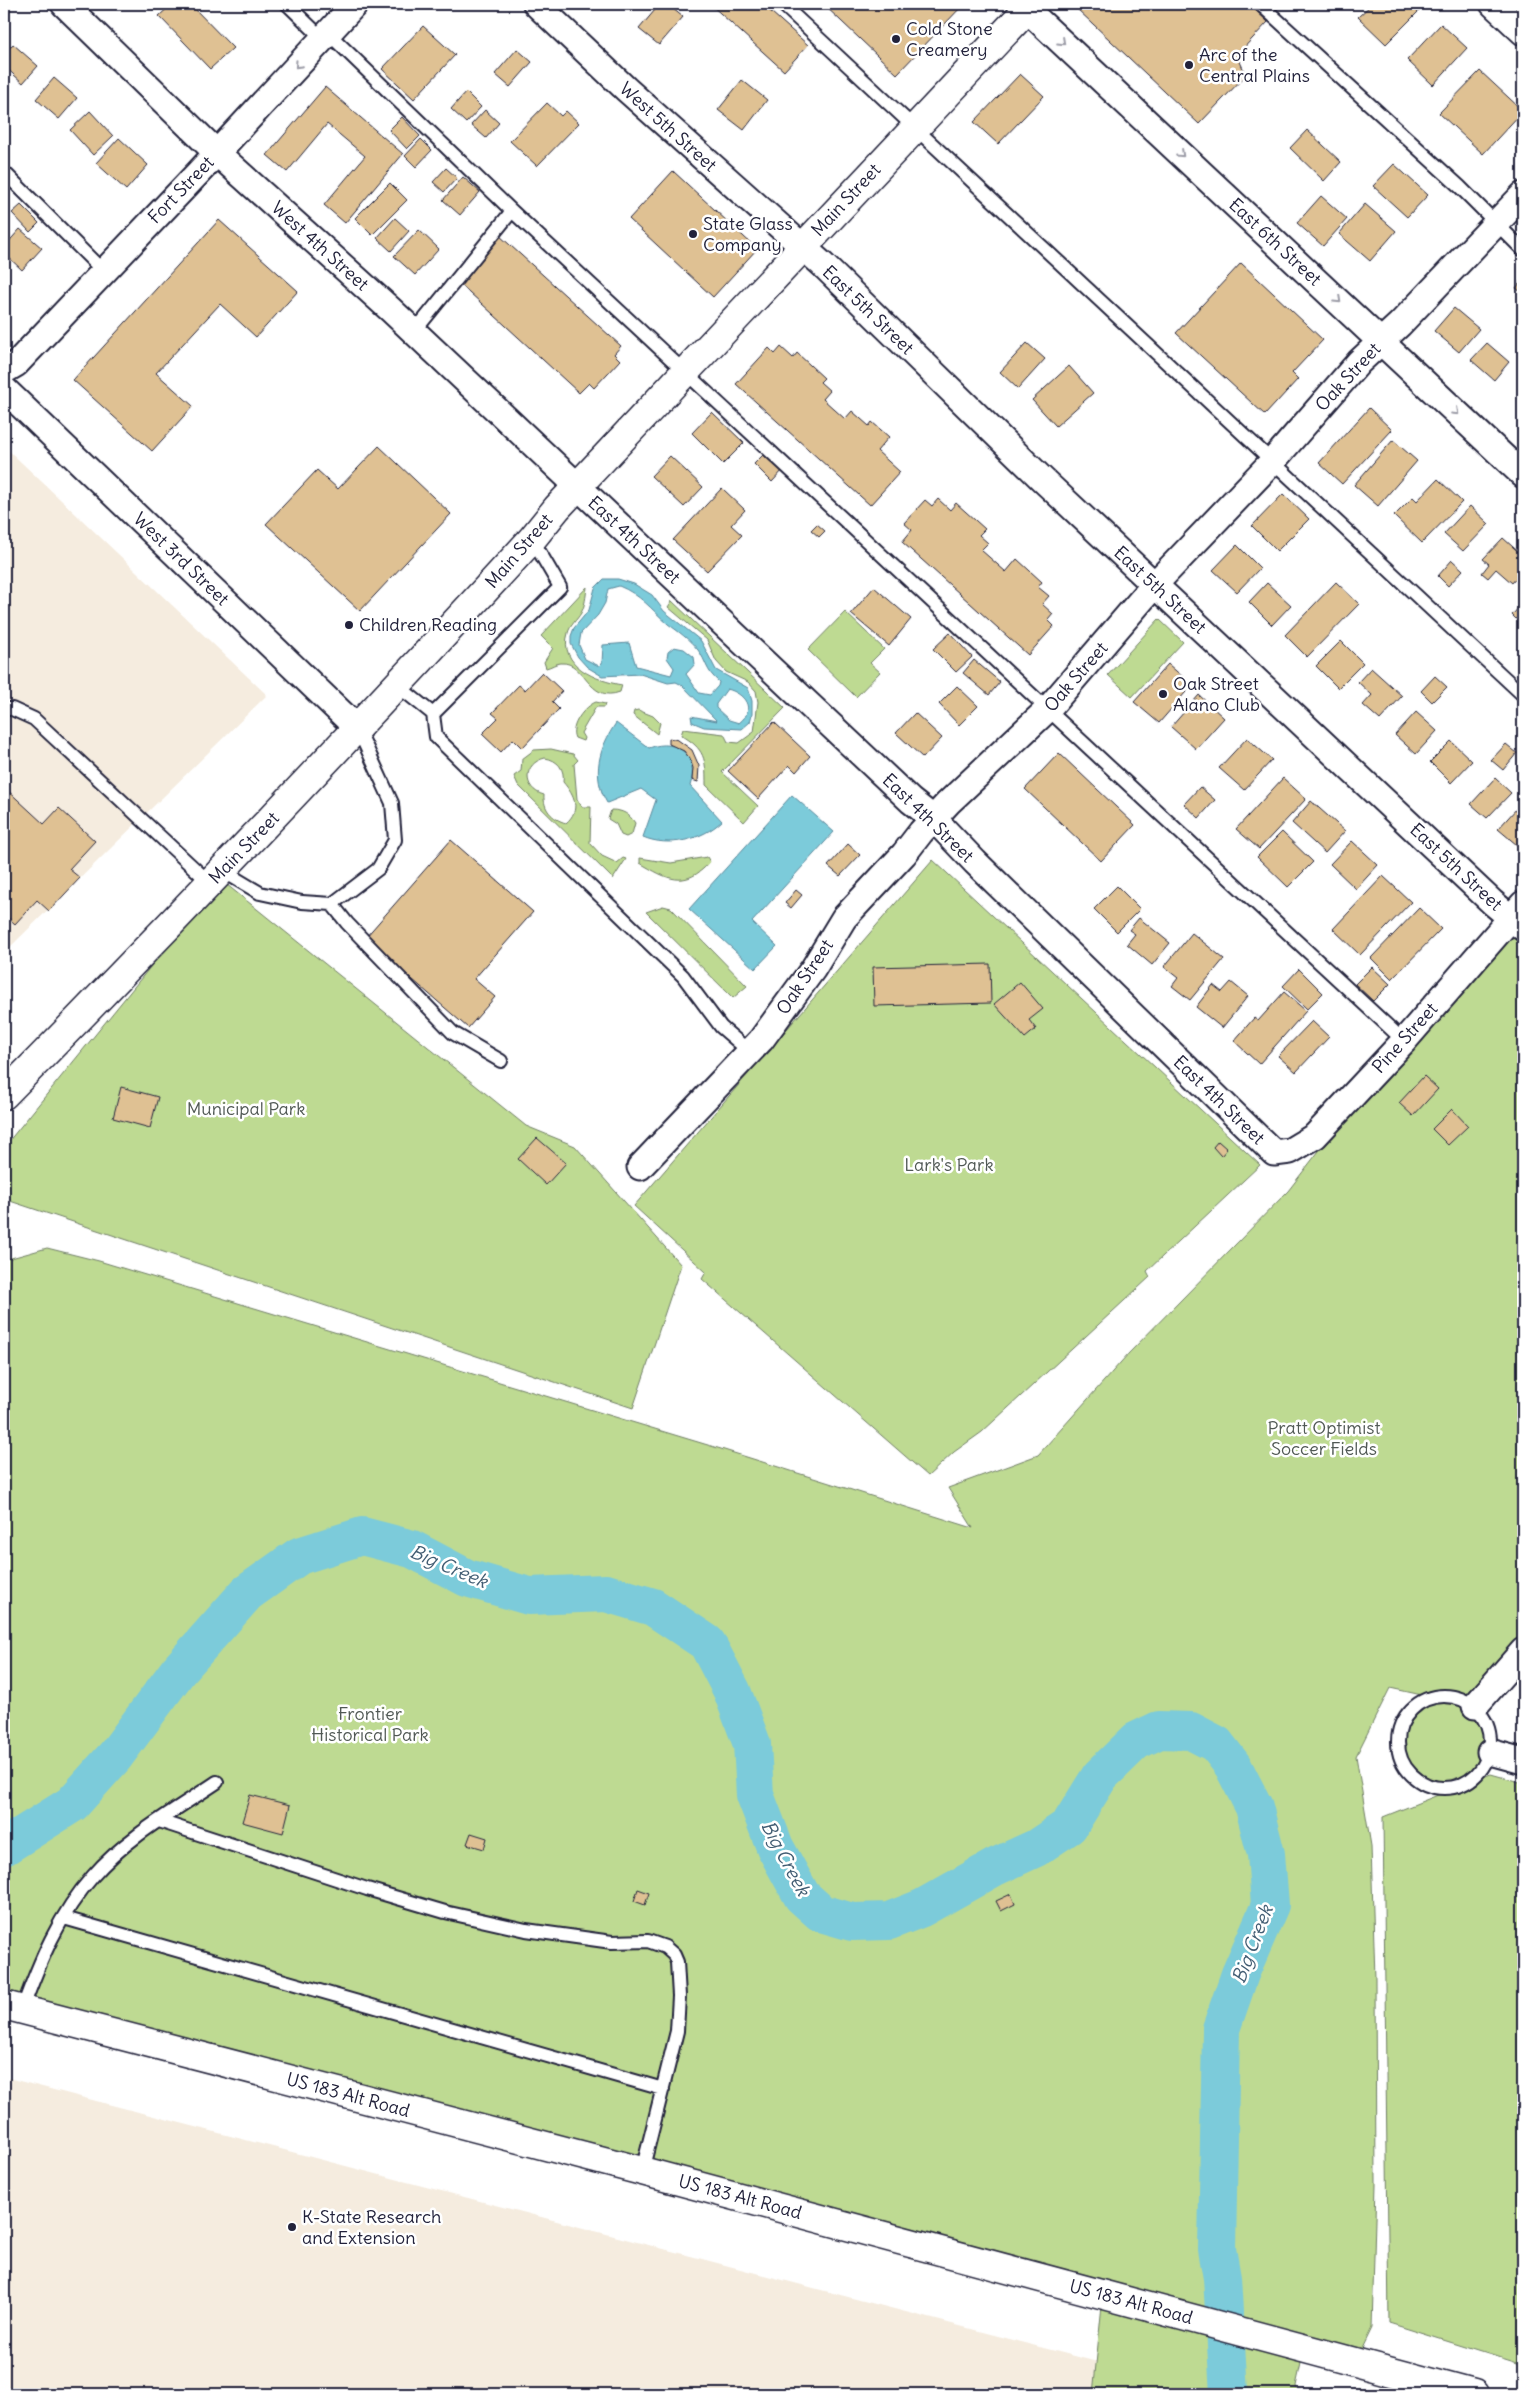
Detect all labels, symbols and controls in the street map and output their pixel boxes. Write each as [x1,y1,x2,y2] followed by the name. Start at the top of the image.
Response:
[906,17,993,61] place label: Cold Stone Creamery
[890,33,902,45] marker: Cold Stone Creamery
[1057,37,1066,46] one-way arrow
[1199,43,1310,87] place label: Arc of the Central Plains
[1183,59,1195,71] marker: Arc of the Central Plains
[295,60,304,69] one-way arrow
[615,77,722,176] street label: West 5th Street
[1175,148,1184,157] one-way arrow
[143,151,219,228] street label: Fort Street
[806,158,885,241] street label: Main Street
[1224,193,1326,290] street label: East 6th Street
[267,196,374,295] street label: West 4th Street
[703,212,793,256] place label: State Glass Company
[687,228,699,240] marker: State Glass Company
[818,260,919,359] street label: East 5th Street
[1332,295,1341,304] one-way arrow
[1310,337,1385,416] street label: Oak Street
[1451,406,1460,415] one-way arrow
[583,491,685,588] street label: East 4th Street
[129,507,234,610] street label: West 3rd Street
[480,509,557,593] street label: Main Street
[1109,541,1211,638] street label: East 5th Street
[359,613,497,636] place label: Children Reading
[343,619,355,631] marker: Children Reading
[1039,637,1112,717] street label: Oak Street
[1173,672,1260,716] place label: Oak Street Alano Club
[1157,688,1169,700] marker: Oak Street Alano Club
[878,768,979,867] street label: East 4th Street
[204,807,284,889] street label: Main Street
[1405,818,1507,915] street label: East 5th Street
[771,935,838,1019] street label: Oak Street
[1367,998,1442,1078] street label: Pine Street
[1169,1050,1270,1149] street label: East 4th Street
[187,1097,305,1120] park label: Municipal Park
[904,1153,994,1176] park label: Lark's Park
[1268,1416,1380,1460] park label: Pratt Optimist Soccer Fields
[407,1539,492,1593] water label: Big Creek
[311,1702,429,1746] park label: Frontier Historical Park
[756,1816,816,1901] water label: Big Creek
[1226,1900,1278,1986] water label: Big Creek
[284,2067,413,2122] street label: US 183 Alt Road
[676,2169,805,2224] street label: US 183 Alt Road
[302,2205,441,2249] place label: K-State Research and Extension
[286,2221,298,2233] marker: K-State Research and Extension
[1067,2274,1196,2329] street label: US 183 Alt Road

